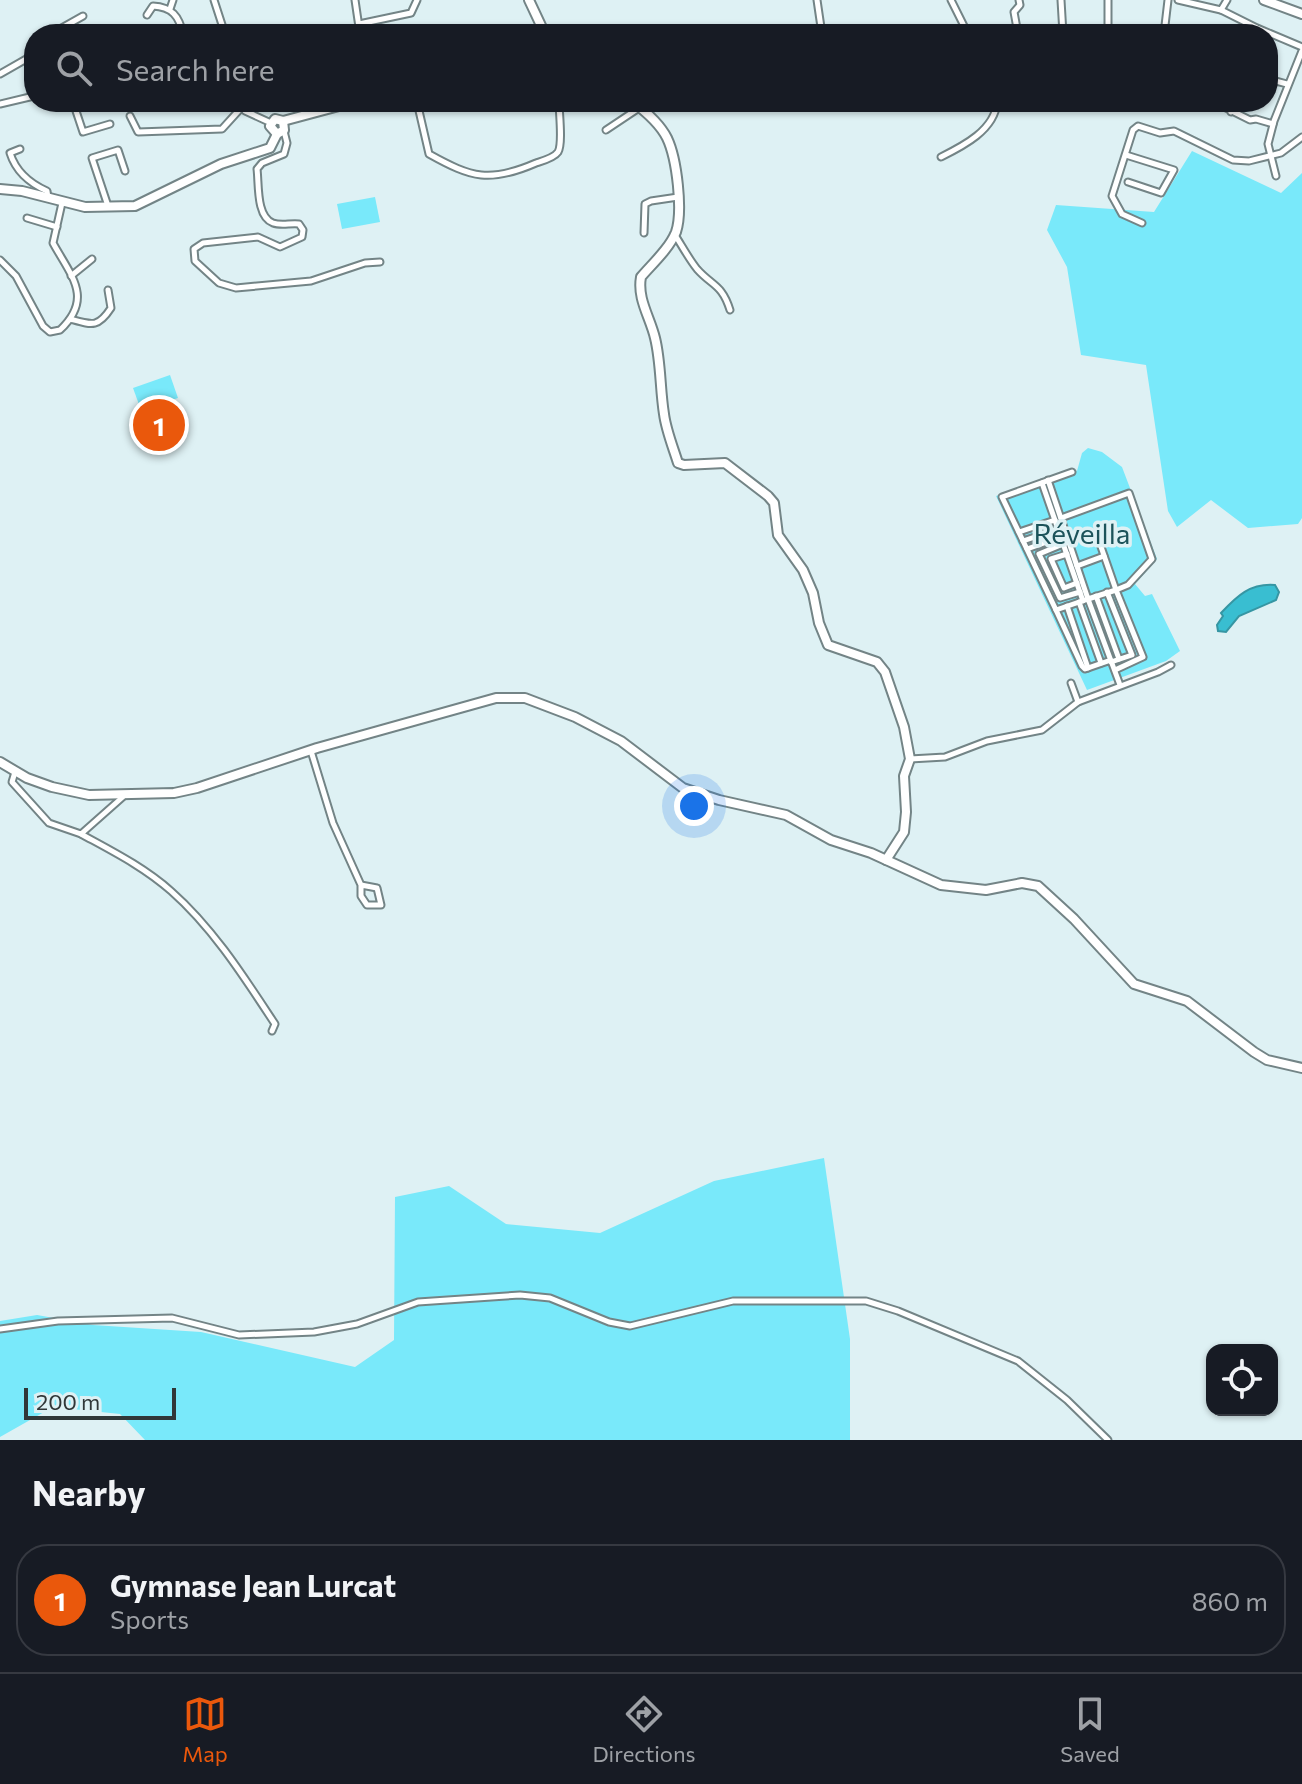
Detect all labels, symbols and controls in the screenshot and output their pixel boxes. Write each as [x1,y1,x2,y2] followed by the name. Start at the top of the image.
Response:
[24,24,1278,112] search box
[52,46,96,90] icon: search
[116,50,275,87] text: Search here
[133,395,185,455] pin: 1
[1034,516,1130,550] park label: Réveilla
[674,786,714,826] your location
[1206,1344,1278,1416] map controls
[1206,1344,1278,1416] button: locate
[24,1384,176,1420] scale bar
[36,1388,100,1415] text: 200 m
[32,1471,146,1513] text: Nearby
[110,1566,396,1603] text: Gymnase Jean Lurcat
[54,1585,66,1616] text: 1
[1192,1585,1268,1616] text: 860 m
[110,1603,189,1634] text: Sports
[182,1692,228,1767] tab: Map
[592,1692,696,1767] tab: Directions
[1060,1692,1120,1767] tab: Saved

